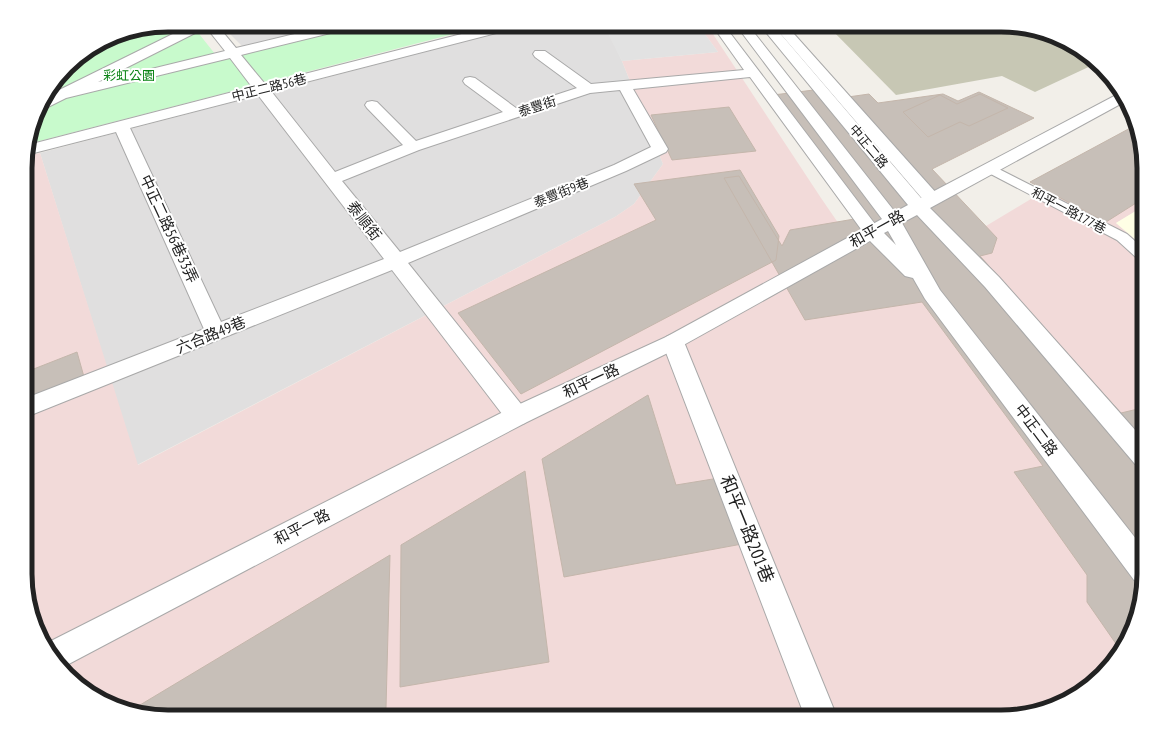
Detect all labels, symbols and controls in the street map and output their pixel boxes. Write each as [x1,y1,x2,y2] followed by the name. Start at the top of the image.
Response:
[103,67,155,84] park label: 彩虹公園
[230,70,308,105] street label: 中正二路56巷
[516,92,558,121] street label: 泰豐街
[845,121,892,172] street label: 中正二路
[136,172,203,286] street label: 中正二路56巷33弄
[531,174,591,211] street label: 泰豐街9巷
[1028,184,1109,237] street label: 和平一路177巷
[343,197,386,244] street label: 泰順街
[846,206,908,251] street label: 和平一路
[173,312,248,357] street label: 六合路49巷
[560,359,622,402] street label: 和平一路
[1011,400,1062,459] street label: 中正二路
[715,472,780,586] street label: 和平一路201巷
[271,504,333,549] street label: 和平一路

